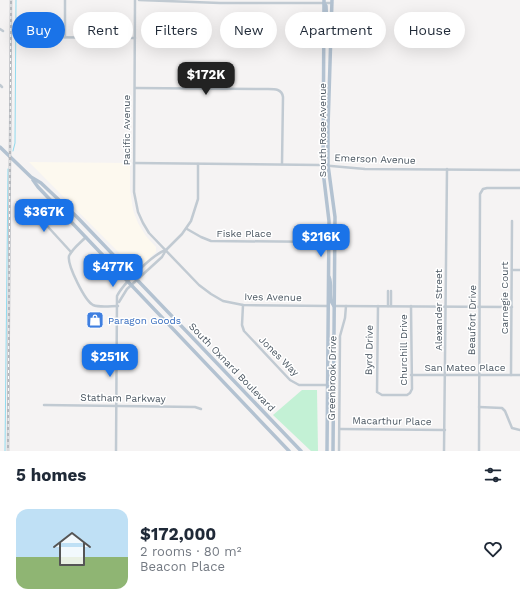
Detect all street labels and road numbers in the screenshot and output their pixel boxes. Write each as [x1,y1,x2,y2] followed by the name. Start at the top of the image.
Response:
[317,83,328,177] street label: South Rose Avenue
[121,94,132,165] street label: Pacific Avenue
[334,152,416,166] street label: Emerson Avenue
[217,228,272,239] street label: Fiske Place
[499,261,510,334] street label: Carnegie Court
[433,268,444,351] street label: Alexander Street
[466,285,478,355] street label: Beaufort Drive
[244,291,302,303] street label: Ives Avenue
[398,314,409,386] street label: Churchill Drive
[187,320,277,414] street label: South Oxnard Boulevard
[363,325,375,375] street label: Byrd Drive
[257,334,302,379] street label: Jones Way
[326,335,338,420] street label: Greenbrook Drive
[424,362,506,373] street label: San Mateo Place
[80,392,167,404] street label: Statham Parkway
[352,415,432,427] street label: Macarthur Place

